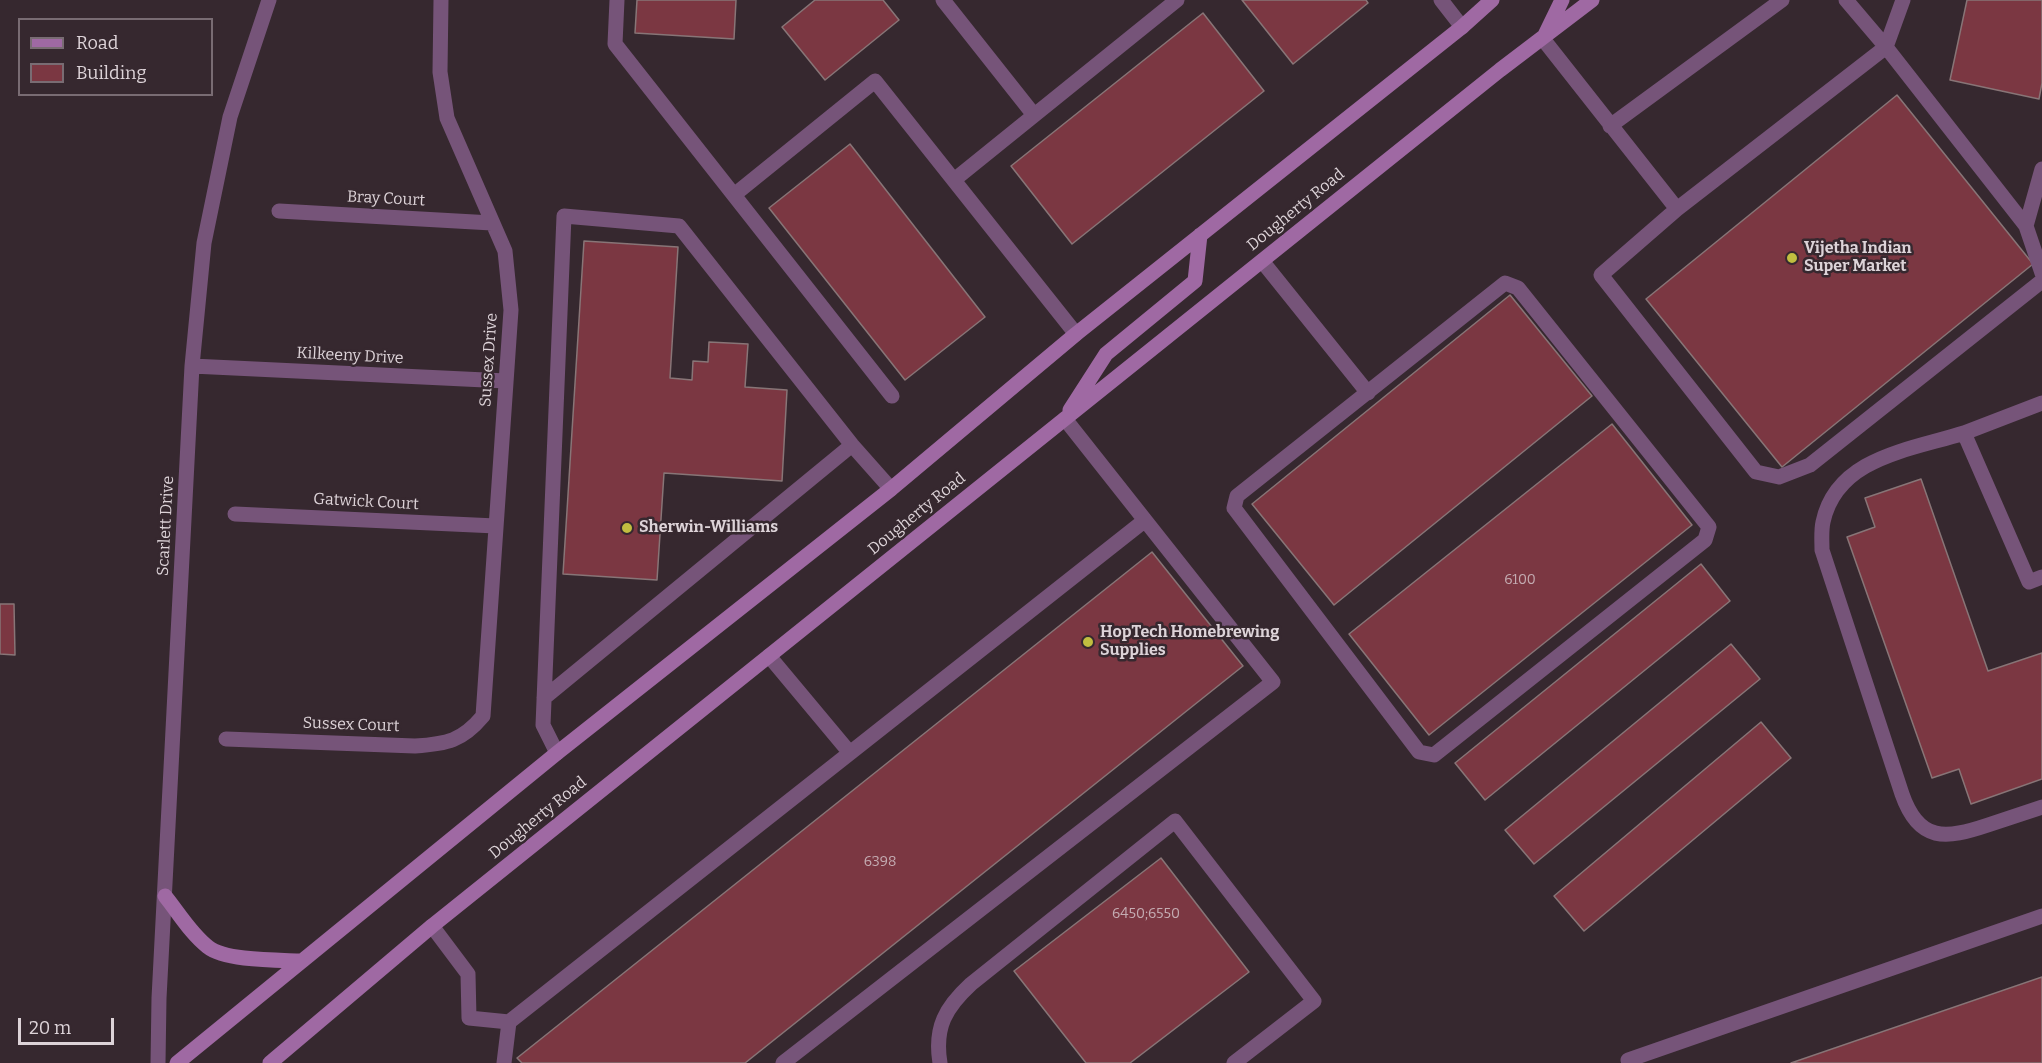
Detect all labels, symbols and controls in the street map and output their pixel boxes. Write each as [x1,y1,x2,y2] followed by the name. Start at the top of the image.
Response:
[18,18,213,96] legend
[76,32,118,54] text: Road
[76,62,147,84] text: Building
[1243,165,1349,255] street label: Dougherty Road
[346,187,426,211] street label: Bray Court
[1804,239,1912,277] place label: Vijetha Indian Super Market
[1785,251,1799,265] marker: Vijetha Indian Super Market
[476,312,502,408] street label: Sussex Drive
[296,344,404,368] street label: Kilkeeny Drive
[864,469,970,559] street label: Dougherty Road
[154,475,178,577] street label: Scarlett Drive
[313,490,419,514] street label: Gatwick Court
[639,518,778,538] place label: Sherwin-Williams
[620,521,634,535] marker: Sherwin-Williams
[1504,572,1536,588] house number: 6100
[1100,623,1279,661] place label: HopTech Homebrewing Supplies
[1081,635,1095,649] marker: HopTech Homebrewing Supplies
[302,714,400,736] street label: Sussex Court
[485,773,591,863] street label: Dougherty Road
[864,854,896,870] house number: 6398
[1112,906,1180,922] house number: 6450;6550
[21,1006,117,1044] scale bar
[29,1017,71,1039] text: 20 m

